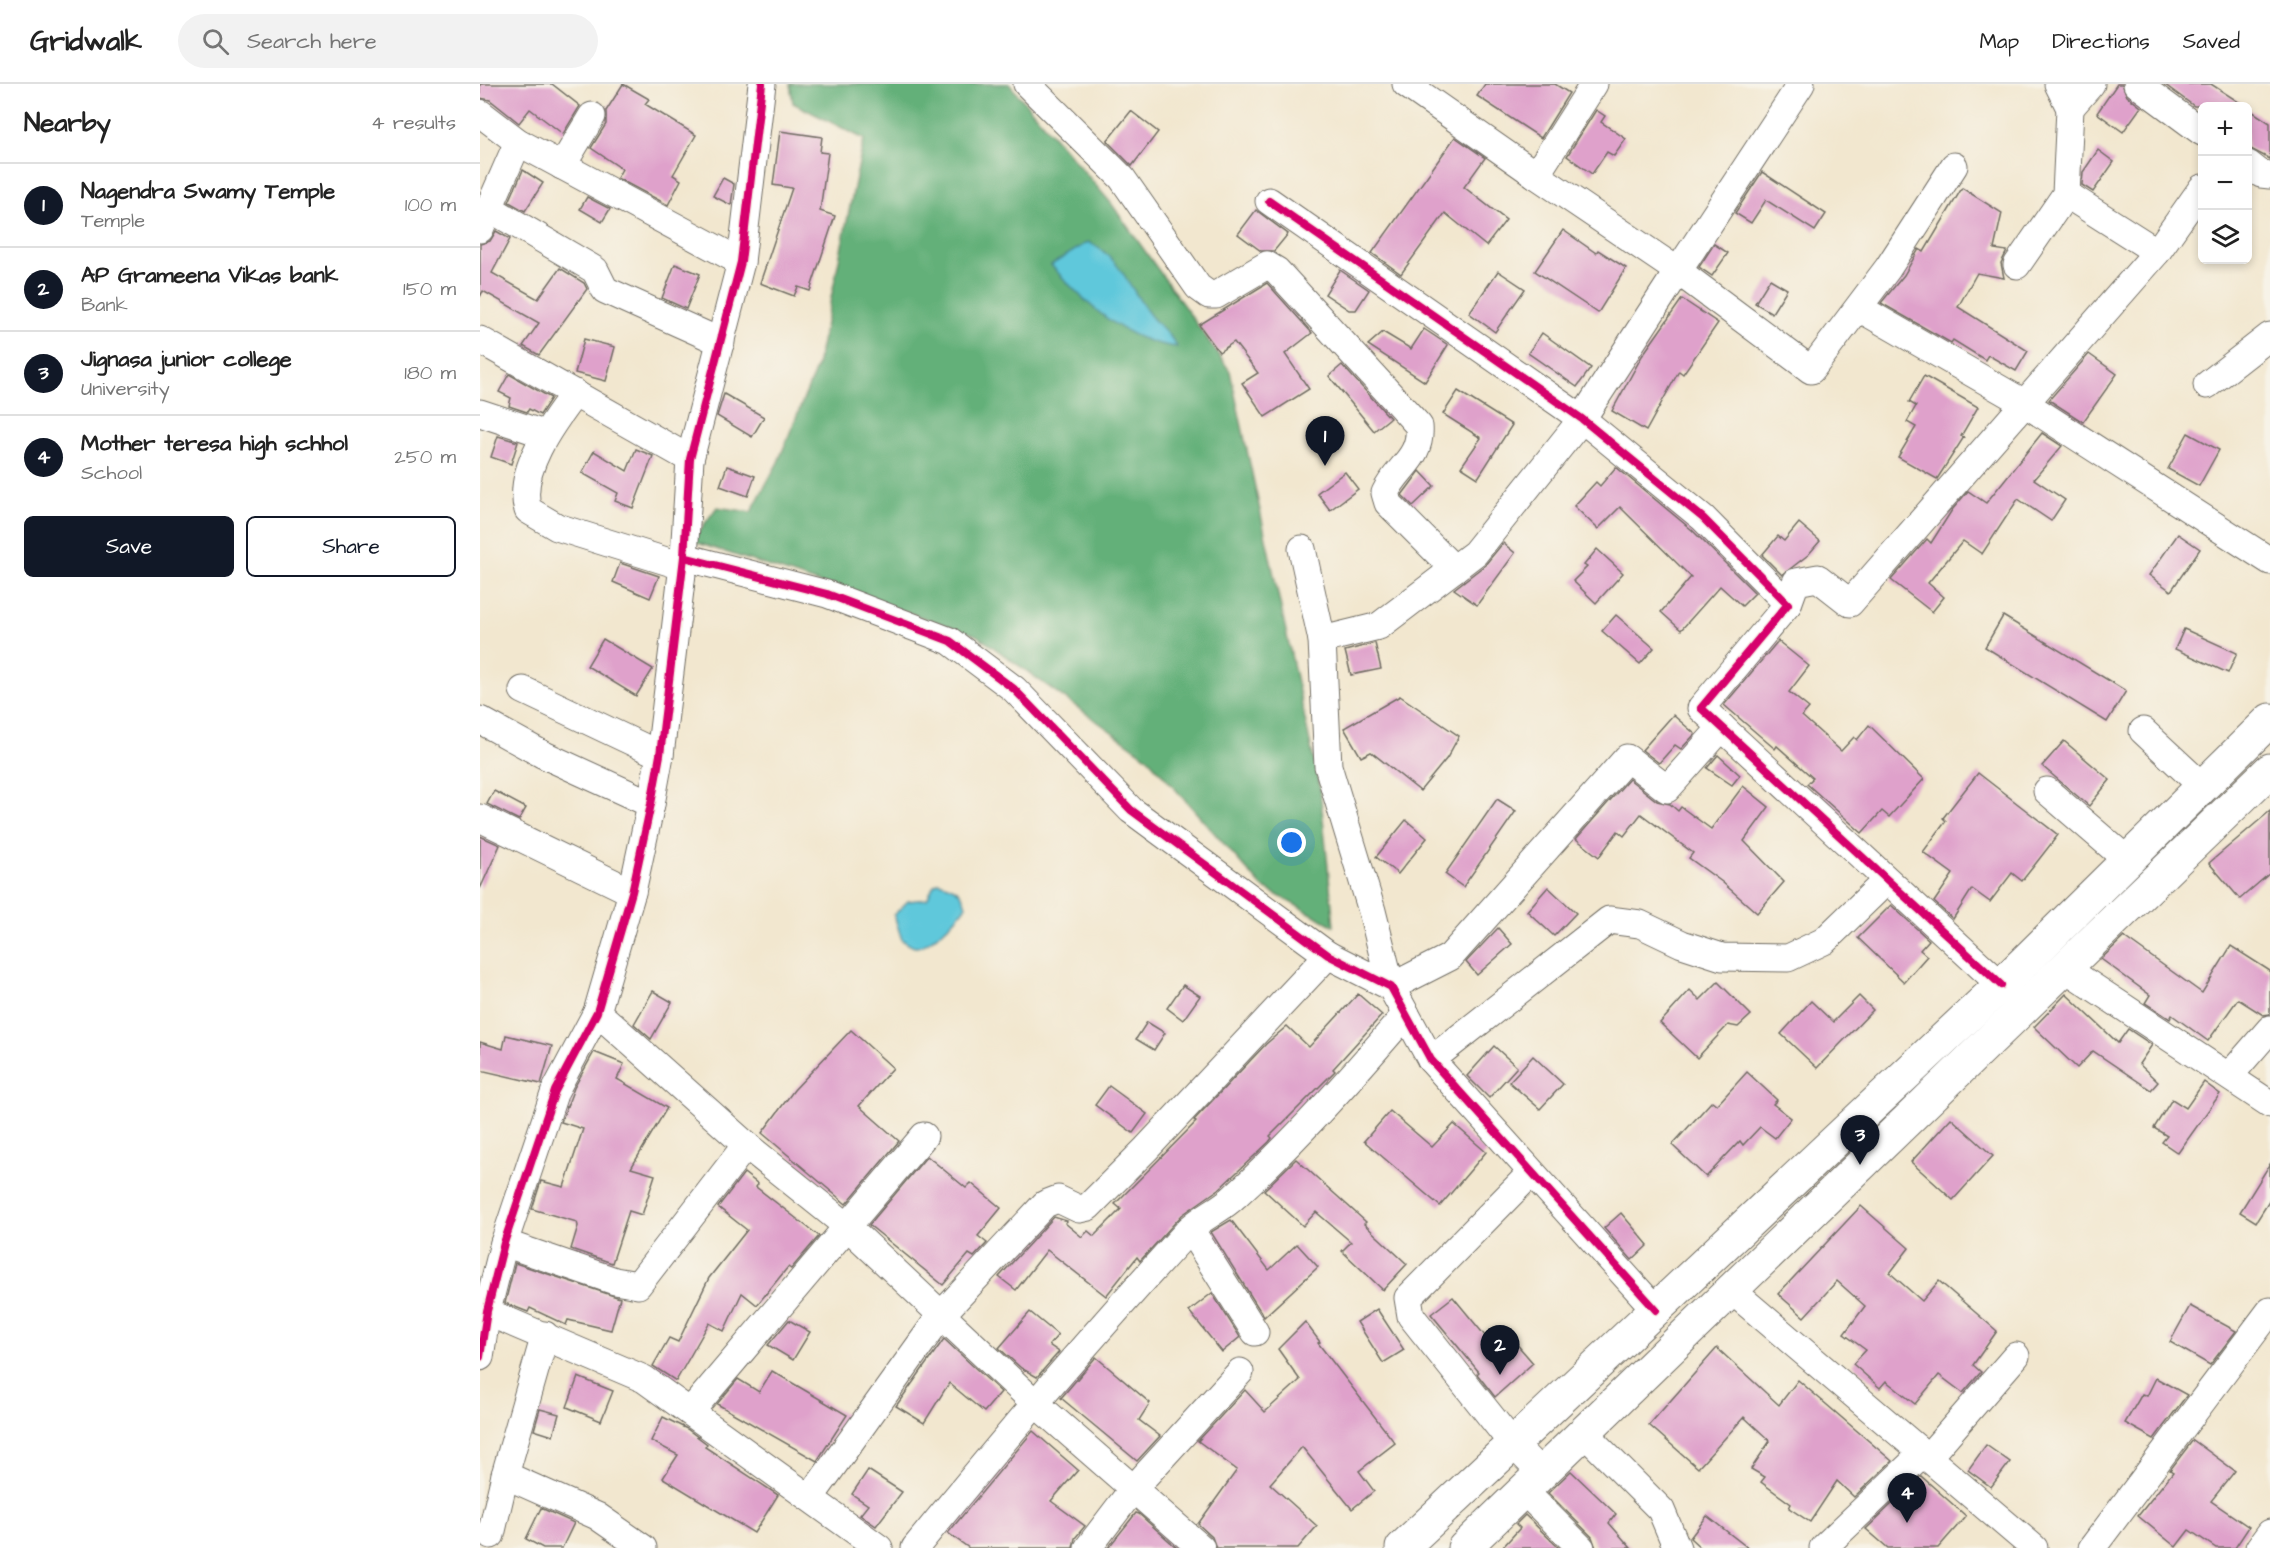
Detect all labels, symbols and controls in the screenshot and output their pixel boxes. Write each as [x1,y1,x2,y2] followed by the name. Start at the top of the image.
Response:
[178,14,598,68] search box
[30,22,142,61] text: Gridwalk
[199,25,232,58] icon: search
[247,26,377,57] text: Search here
[1979,27,2019,56] text: Map
[2052,27,2150,56] text: Directions
[2183,27,2240,56] text: Saved
[2198,102,2252,264] map controls
[2198,102,2252,156] button: +
[24,105,111,141] text: Nearby
[371,109,456,137] text: 4 results
[2198,156,2252,210] button: −
[81,176,335,207] text: Nagendra Swamy Temple
[42,191,45,219] text: 1
[405,191,456,219] text: 100 m
[81,207,145,235] text: Temple
[2198,210,2252,264] button: layers
[81,260,338,291] text: AP Grameena Vikas bank
[38,275,49,303] text: 2
[403,275,456,303] text: 150 m
[81,291,128,319] text: Bank
[81,344,292,375] text: Jignasa junior college
[38,359,49,387] text: 3
[404,359,456,387] text: 180 m
[81,375,170,403] text: University
[1306,416,1344,466] pin: 1
[81,428,348,459] text: Mother teresa high schhol
[37,443,50,471] text: 4
[394,443,456,471] text: 250 m
[81,459,142,487] text: School
[24,516,234,577] button: Save
[246,516,456,577] button: Share
[1277,828,1306,857] your location
[1840,1116,1880,1165] pin: 3
[1480,1326,1520,1375] pin: 2
[1888,1474,1926,1523] pin: 4

